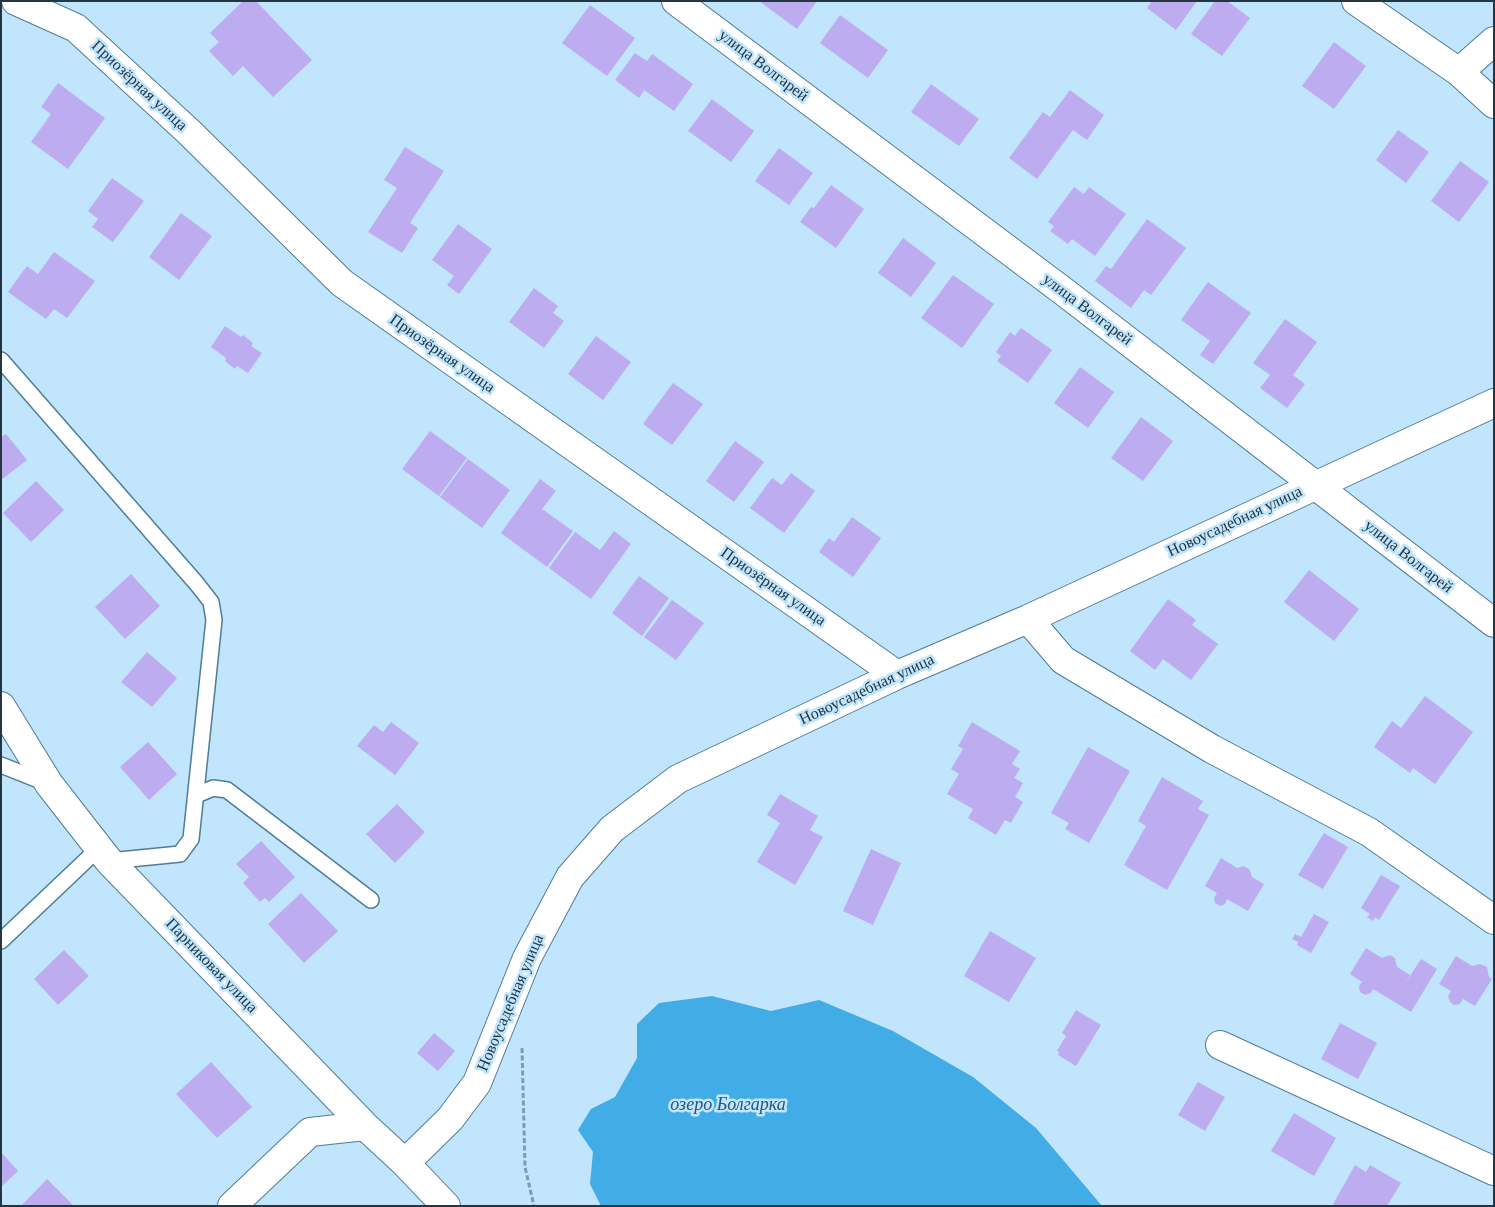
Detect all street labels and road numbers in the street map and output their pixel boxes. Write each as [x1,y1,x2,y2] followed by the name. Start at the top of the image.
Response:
[714,26,812,106] street label: улица Волгарей
[87,37,191,135] street label: Приозёрная улица
[1038,270,1136,350] street label: улица Волгарей
[386,311,498,397] street label: Приозёрная улица
[1164,482,1306,562] street label: Новоусадебная улица
[1360,516,1456,598] street label: улица Волгарей
[717,544,829,630] street label: Приозёрная улица
[796,650,938,730] street label: Новоусадебная улица
[161,915,261,1017] street label: Парниковая улица
[474,932,548,1074] street label: Новоусадебная улица

